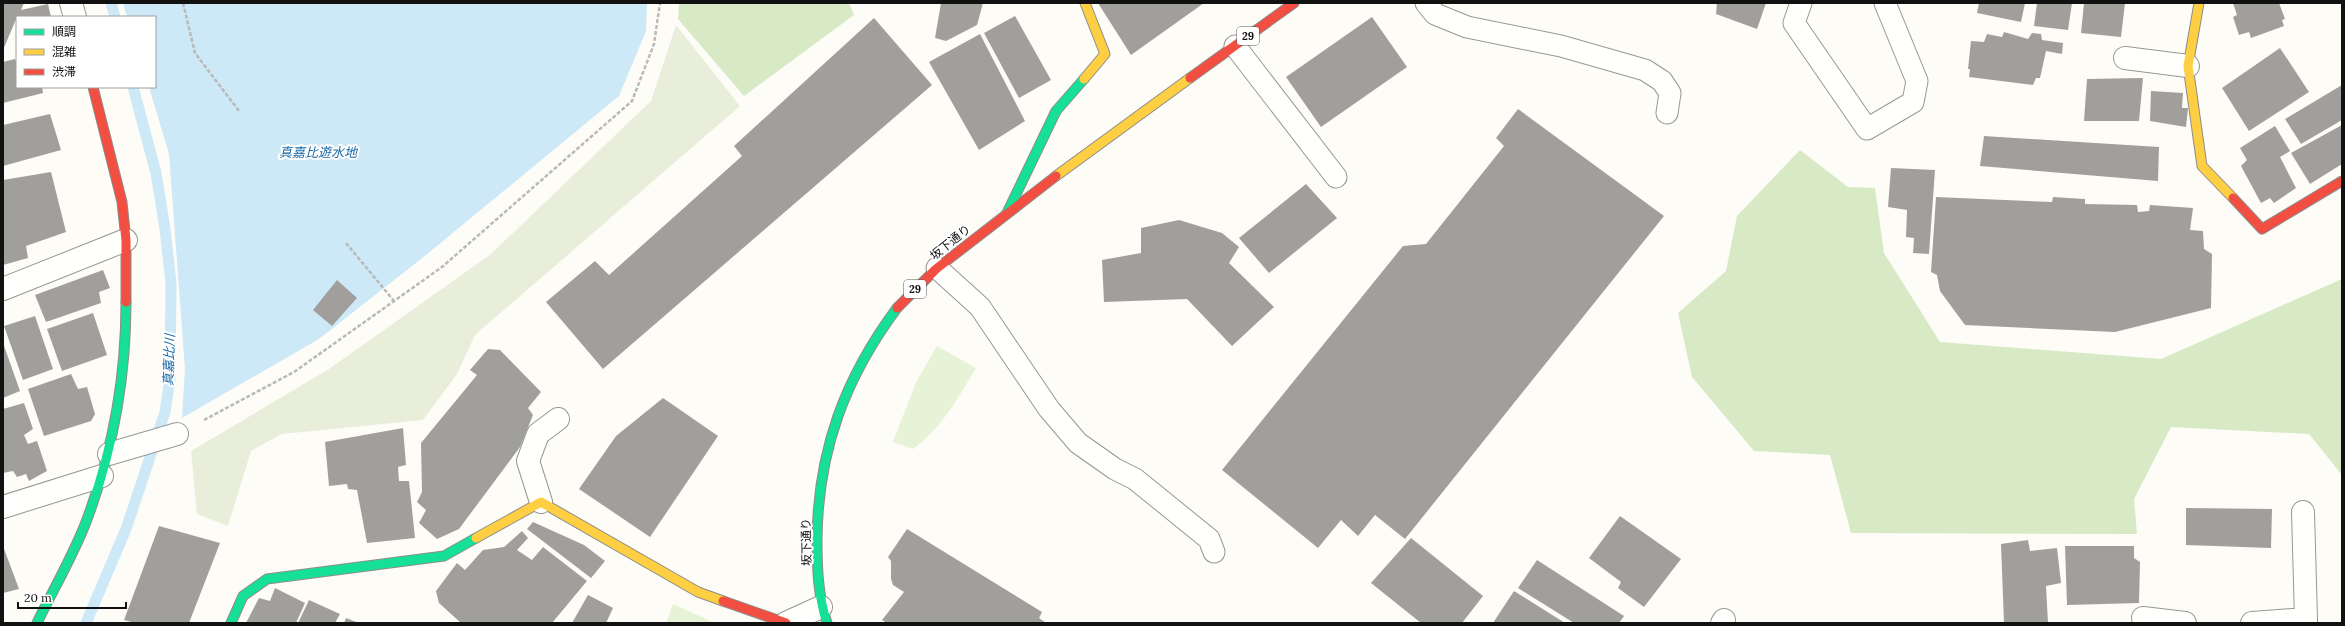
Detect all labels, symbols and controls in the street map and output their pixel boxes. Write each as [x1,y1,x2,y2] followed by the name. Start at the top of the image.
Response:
[16,16,156,88] legend
[52,24,76,39] text: 順調
[1237,27,1259,45] road number: 29
[52,44,76,59] text: 混雑
[52,64,76,79] text: 渋滞
[279,144,359,161] water label: 真嘉比遊水地
[927,221,973,263] street label: 坂下通り
[904,280,926,298] road number: 29
[160,332,178,386] water label: 真嘉比川
[798,518,814,566] street label: 坂下通り
[18,584,126,610] scale bar
[24,590,52,605] text: 20 m

